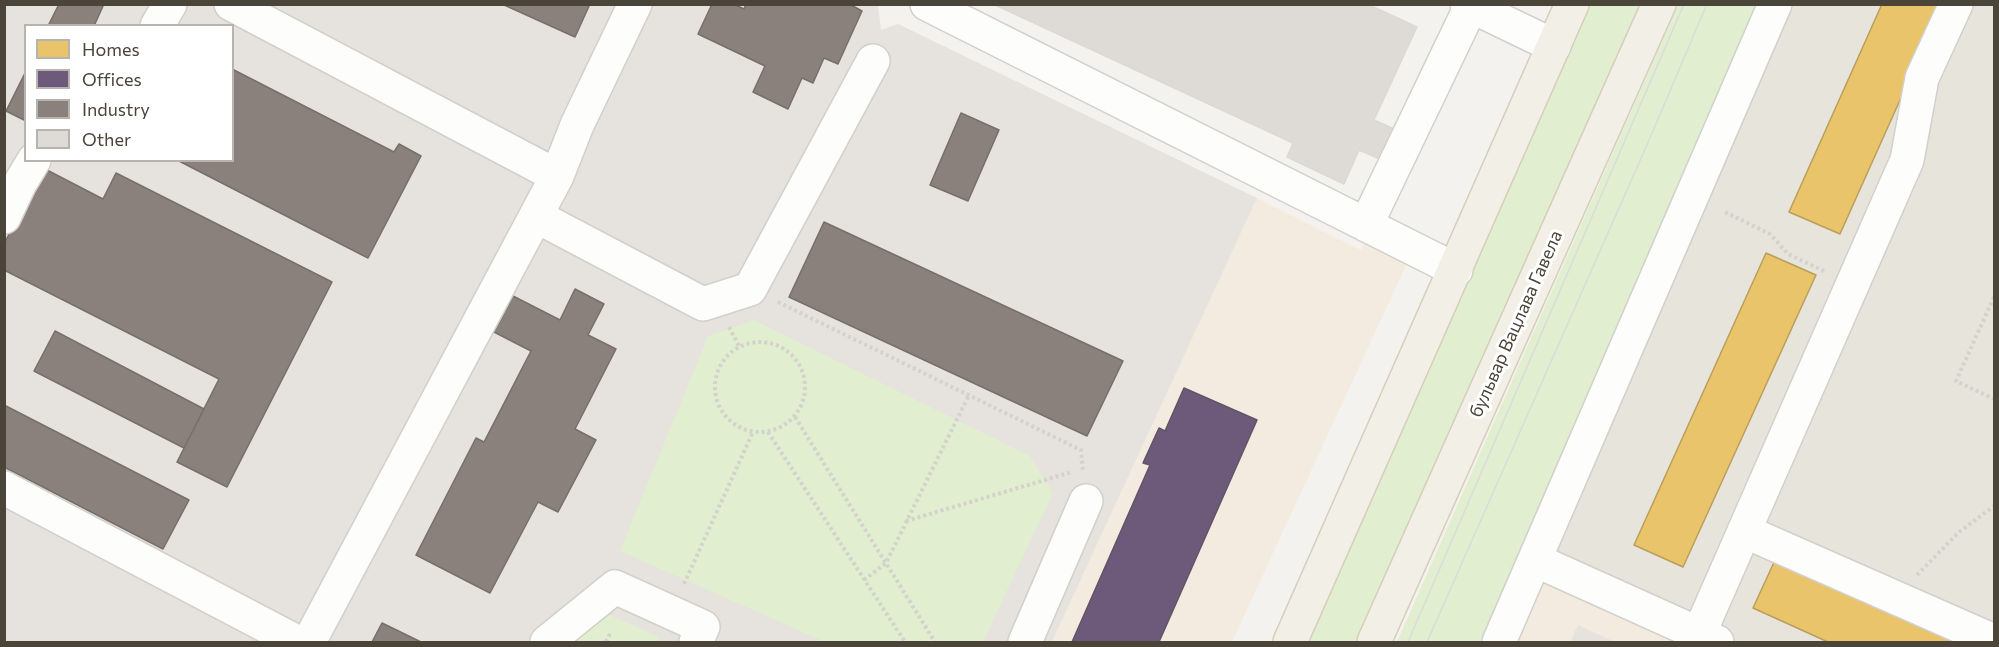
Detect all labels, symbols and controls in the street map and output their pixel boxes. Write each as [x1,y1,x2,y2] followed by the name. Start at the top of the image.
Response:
[24,24,234,162] legend
[82,38,140,60] text: Homes
[82,68,142,90] text: Offices
[82,98,150,120] text: Industry
[82,128,131,150] text: Other
[1465,227,1567,421] street label: бульвар Вацлава Гавела

